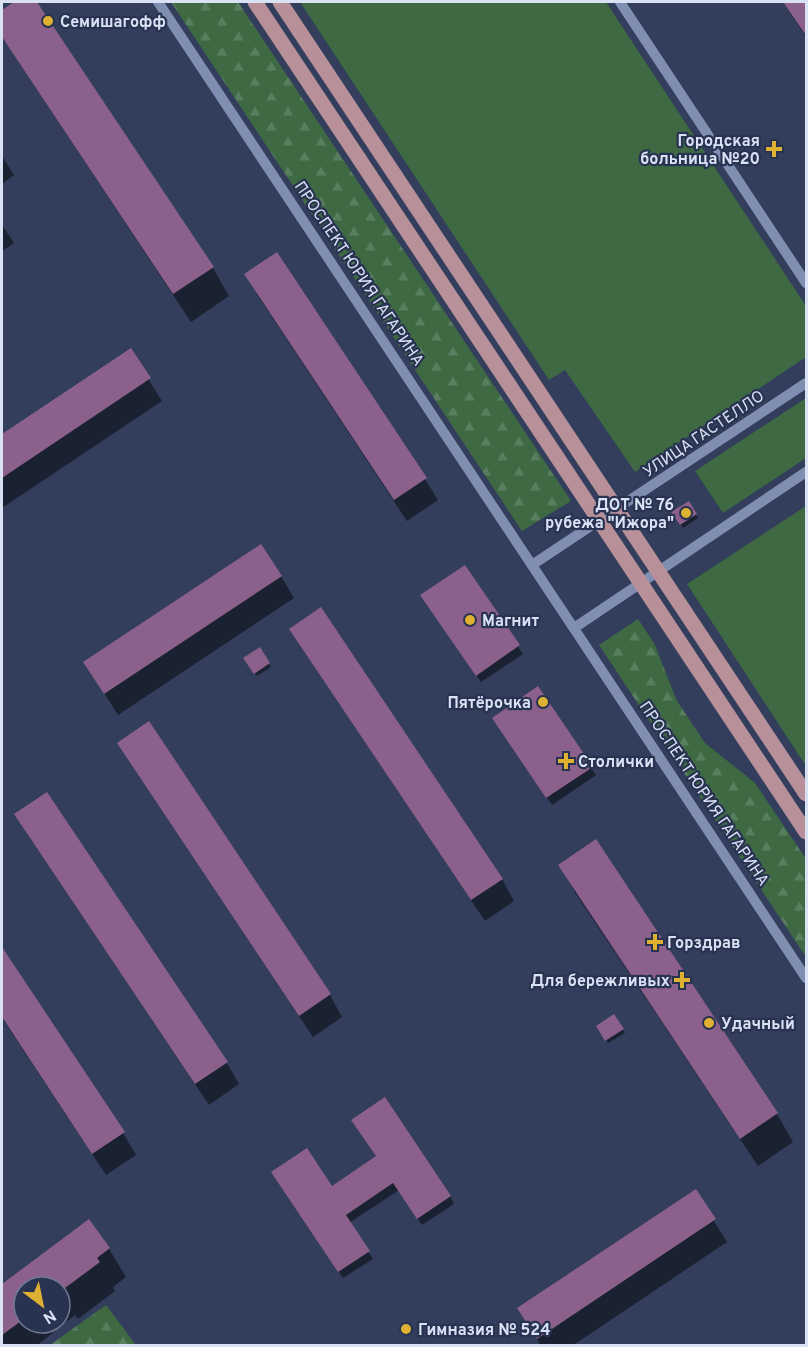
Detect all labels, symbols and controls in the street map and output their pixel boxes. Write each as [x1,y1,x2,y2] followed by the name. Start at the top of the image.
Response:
[60,13,166,33] place label: Семишагофф
[41,14,55,28] marker: Семишагофф
[640,132,760,170] place label: Городская больница №20
[765,140,783,158] marker: Городская больница №20
[289,178,428,370] street label: ПРОСПЕКТ ЮРИЯ ГАГАРИНА
[640,387,769,483] street label: УЛИЦА ГАСТЕЛЛО
[545,496,674,534] place label: ДОТ № 76 рубежа "Ижора"
[679,506,693,520] marker: ДОТ № 76 рубежа "Ижора"
[482,612,539,632] place label: Магнит
[463,613,477,627] marker: Магнит
[447,694,531,714] place label: Пятёрочка
[536,695,550,709] marker: Пятёрочка
[634,698,773,890] street label: ПРОСПЕКТ ЮРИЯ ГАГАРИНА
[578,753,654,773] place label: Столички
[559,754,573,768] marker: Столички
[667,934,740,954] place label: Горздрав
[648,935,662,949] marker: Горздрав
[531,972,670,992] place label: Для бережливых
[675,973,689,987] marker: Для бережливых
[721,1015,795,1035] place label: Удачный
[702,1016,716,1030] marker: Удачный
[12,1275,72,1335] north arrow
[39,1304,59,1328] text: N
[418,1321,550,1341] place label: Гимназия № 524
[399,1322,413,1336] marker: Гимназия № 524

